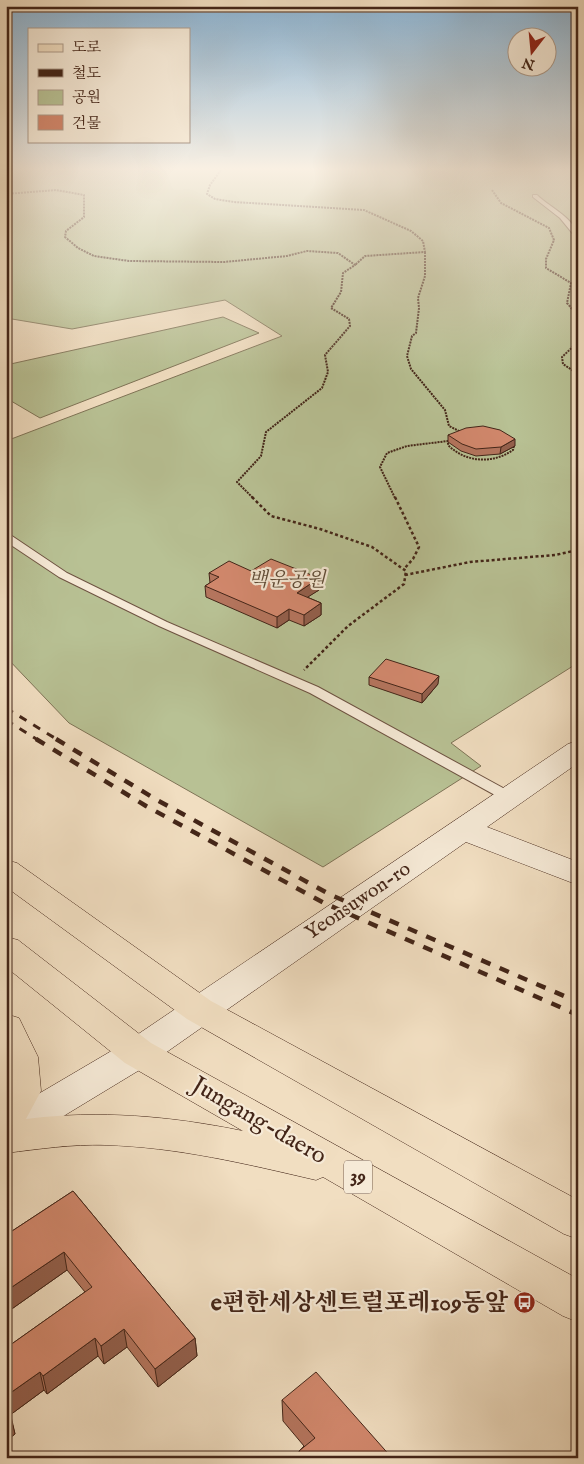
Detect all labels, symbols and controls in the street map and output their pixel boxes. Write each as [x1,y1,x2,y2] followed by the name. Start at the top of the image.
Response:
[28,28,190,142] legend
[506,28,556,78] north arrow
[72,38,101,57] text: 도로
[520,53,538,74] text: N
[72,64,101,83] text: 철도
[72,88,101,107] text: 공원
[72,114,101,133] text: 건물
[248,568,327,593] park label: 백운공원
[300,856,416,946] street label: Yeonsuwon-ro
[183,1068,332,1172] street label: Jungang-daero
[344,1160,372,1194] road number: 39
[211,1288,509,1319] place label: e편한세상센트럴포레109동앞
[512,1291,536,1315] bus stop icon: e편한세상센트럴포레109동앞

